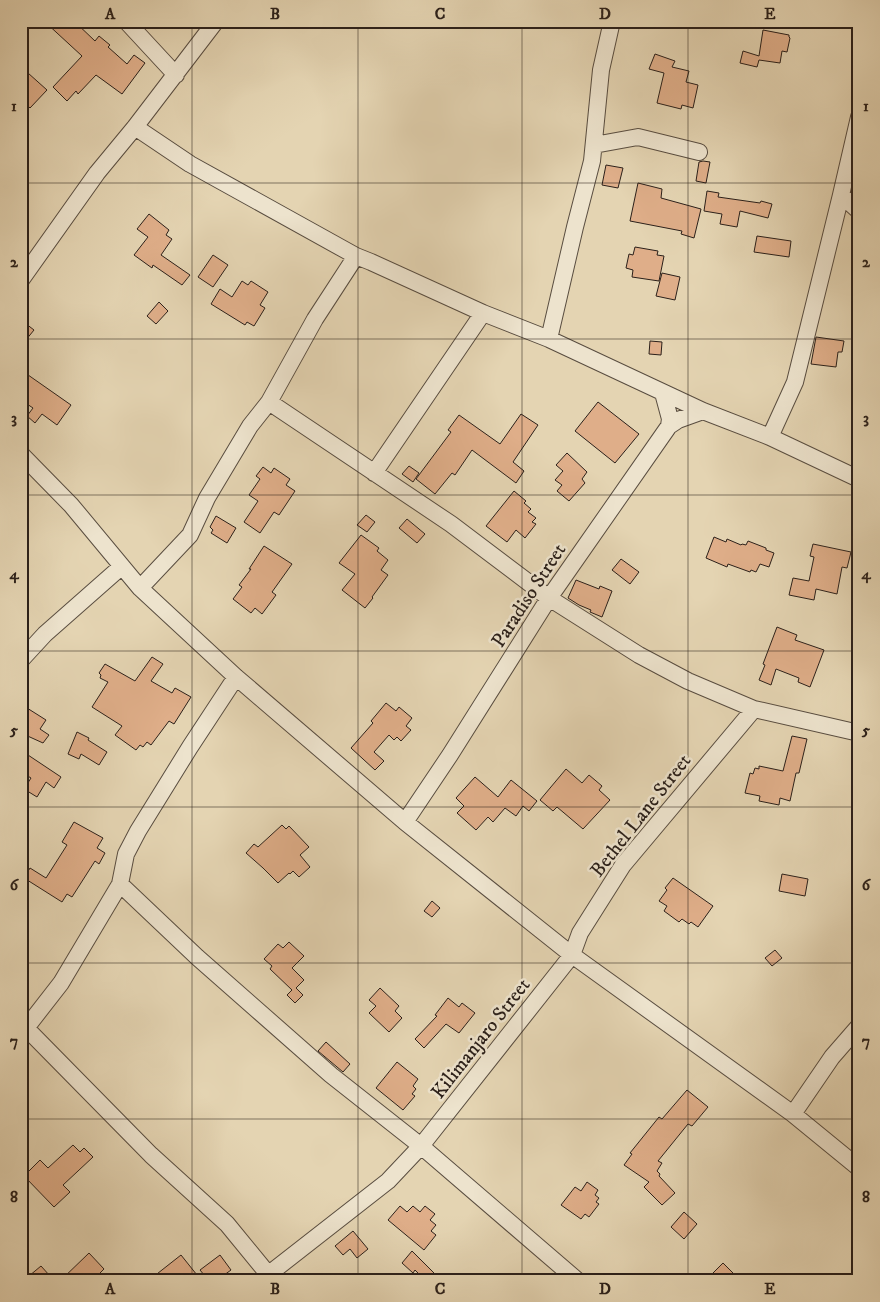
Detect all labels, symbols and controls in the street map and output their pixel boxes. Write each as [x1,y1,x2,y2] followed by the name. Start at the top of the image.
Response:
[104,4,116,24] text: A
[270,4,280,24] text: B
[435,4,445,24] text: C
[599,4,611,24] text: D
[764,4,776,24] text: E
[11,96,17,116] text: 1
[863,96,869,116] text: 1
[10,252,19,272] text: 2
[862,252,871,272] text: 2
[11,408,17,428] text: 3
[863,408,869,428] text: 3
[486,539,572,653] street label: Paradiso Street
[8,564,19,584] text: 4
[860,564,871,584] text: 4
[9,720,18,740] text: 5
[861,720,870,740] text: 5
[585,749,697,883] street label: Bethel Lane Street
[10,875,20,895] text: 6
[862,875,872,895] text: 6
[426,974,536,1104] street label: Kilimanjaro Street
[10,1031,18,1051] text: 7
[862,1031,870,1051] text: 7
[10,1187,18,1207] text: 8
[862,1187,870,1207] text: 8
[104,1279,116,1299] text: A
[270,1279,280,1299] text: B
[435,1279,445,1299] text: C
[599,1279,611,1299] text: D
[764,1279,776,1299] text: E

